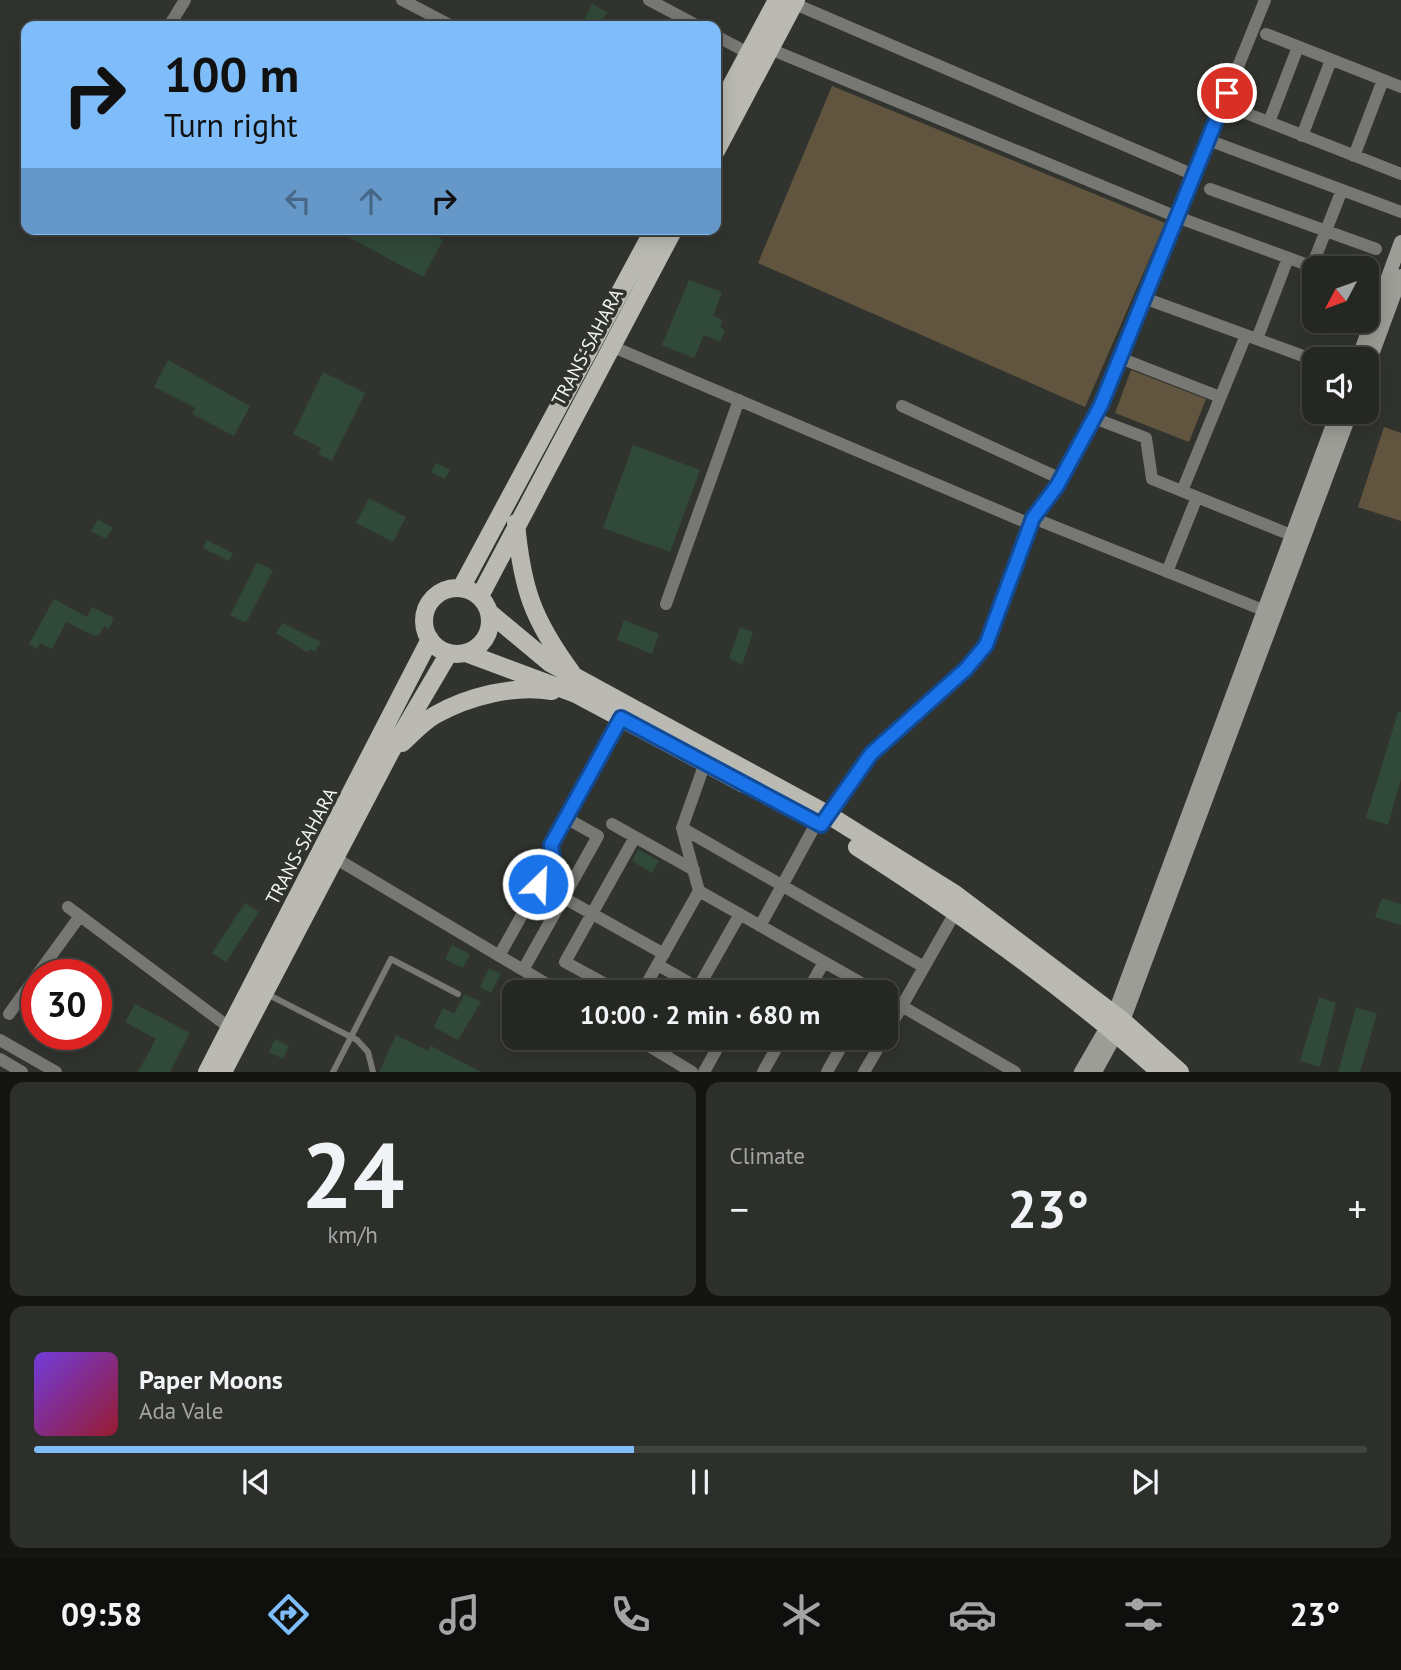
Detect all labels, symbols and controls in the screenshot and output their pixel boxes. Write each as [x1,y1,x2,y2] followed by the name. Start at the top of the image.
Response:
[164,42,299,106] text: 100 m
[49,49,140,140] icon: right
[1197,63,1257,123] pin
[1208,74,1246,112] icon: arrive
[164,104,298,146] text: Turn right
[279,182,317,220] icon: left
[352,182,390,220] icon: ahead
[425,182,463,220] icon: right
[1302,256,1379,332] north arrow
[1302,256,1379,424] map controls
[546,284,628,410] street label: TRANS-SAHARA
[1302,347,1379,424] button: sound
[260,783,342,909] street label: TRANS-SAHARA
[501,847,575,921] position arrow
[21,959,112,1050] speed limit sign: 30
[580,998,820,1031] text: 10:00 · 2 min · 680 m
[301,1115,404,1233] text: 24
[730,1141,805,1170] text: Climate
[1007,1175,1089,1242] text: 23°
[730,1184,749,1233] text: −
[1348,1184,1367,1233] text: +
[328,1220,378,1249] text: km/h
[139,1363,283,1396] text: Paper Moons
[139,1396,223,1425] text: Ada Vale
[237,1463,275,1501] icon: previous
[681,1463,719,1501] icon: pause
[1126,1463,1164,1501] icon: next
[264,1590,313,1639] icon: directions
[435,1590,484,1639] icon: music
[606,1590,655,1639] icon: phone
[777,1590,826,1639] icon: climate
[948,1590,997,1639] icon: car
[1119,1590,1168,1639] icon: filters
[61,1593,142,1635] text: 09:58
[1290,1593,1340,1635] text: 23°

